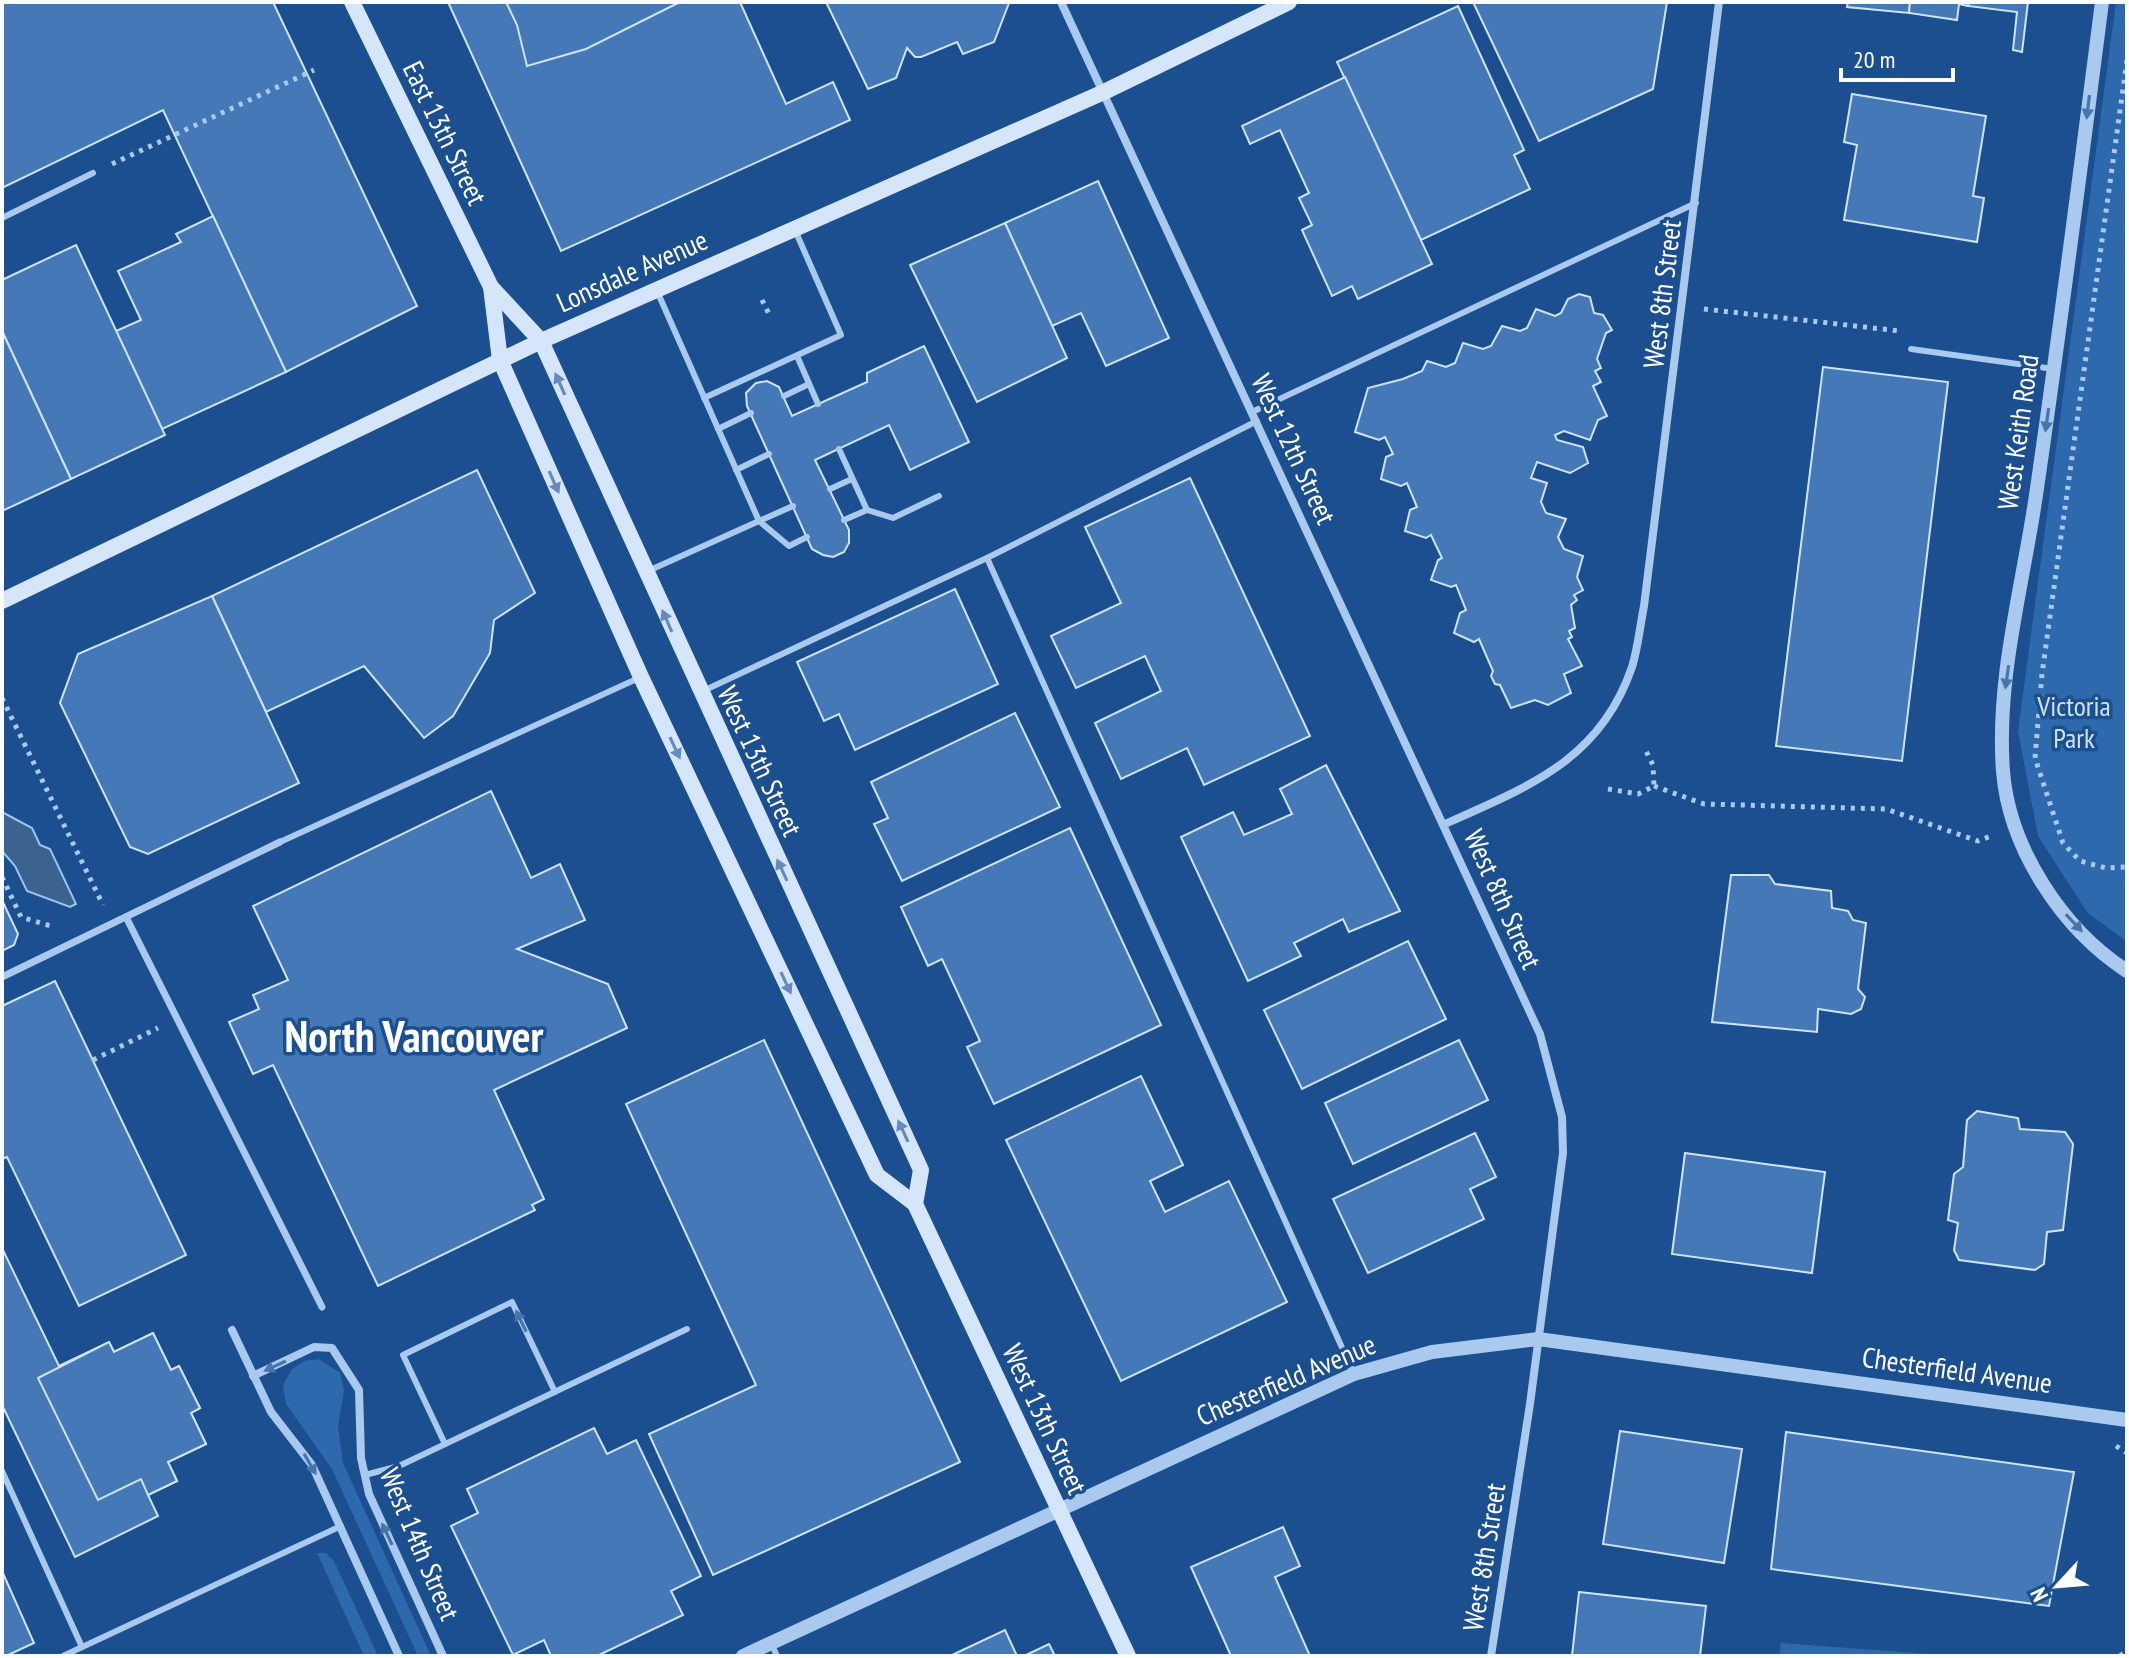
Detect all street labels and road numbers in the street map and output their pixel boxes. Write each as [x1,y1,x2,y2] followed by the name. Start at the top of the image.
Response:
[395,55,496,211] street label: East 13th Street
[1634,217,1689,370] street label: West 8th Street
[550,221,713,320] street label: Lonsdale Avenue
[1988,352,2047,512] street label: West Keith Road
[1244,368,1345,530] street label: West 12th Street
[710,680,811,842] street label: West 13th Street
[1456,823,1551,975] street label: West 8th Street
[1191,1325,1381,1434] street label: Chesterfield Avenue
[995,1338,1096,1500] street label: West 13th Street
[1860,1338,2054,1401] street label: Chesterfield Avenue
[372,1462,469,1626] street label: West 14th Street
[1454,1480,1513,1633] street label: West 8th Street

